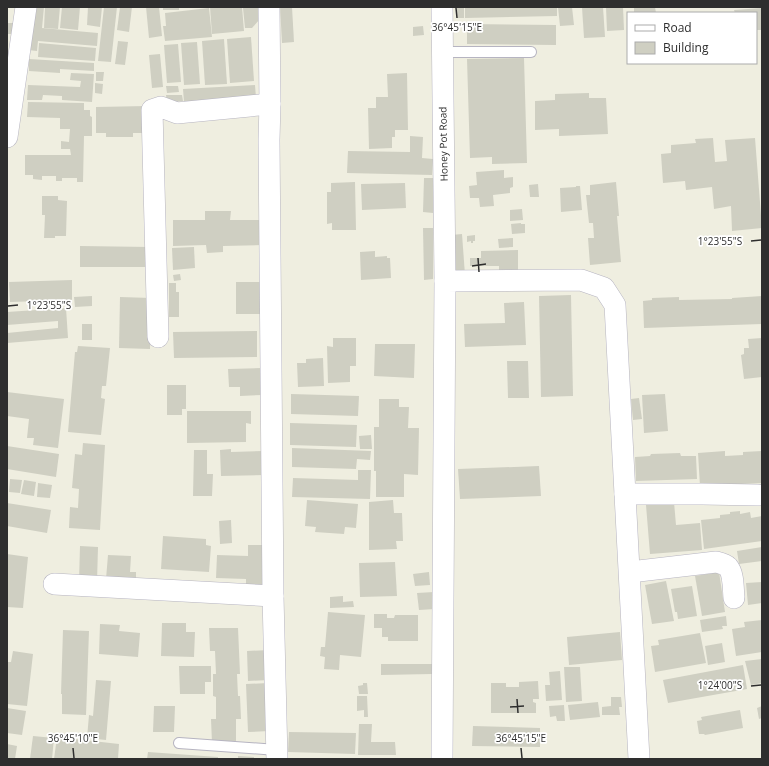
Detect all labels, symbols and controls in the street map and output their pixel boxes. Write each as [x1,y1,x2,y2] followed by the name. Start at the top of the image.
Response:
[627,12,757,64] legend
[663,19,692,36] text: Road
[432,20,482,34] text: 36°45'15"E
[663,39,709,56] text: Building
[435,106,451,182] street label: Honey Pot Road
[698,234,742,248] text: 1°23'55"S
[27,298,71,312] text: 1°23'55"S
[698,678,742,692] text: 1°24'00"S
[48,731,98,745] text: 36°45'10"E
[496,731,546,745] text: 36°45'15"E

